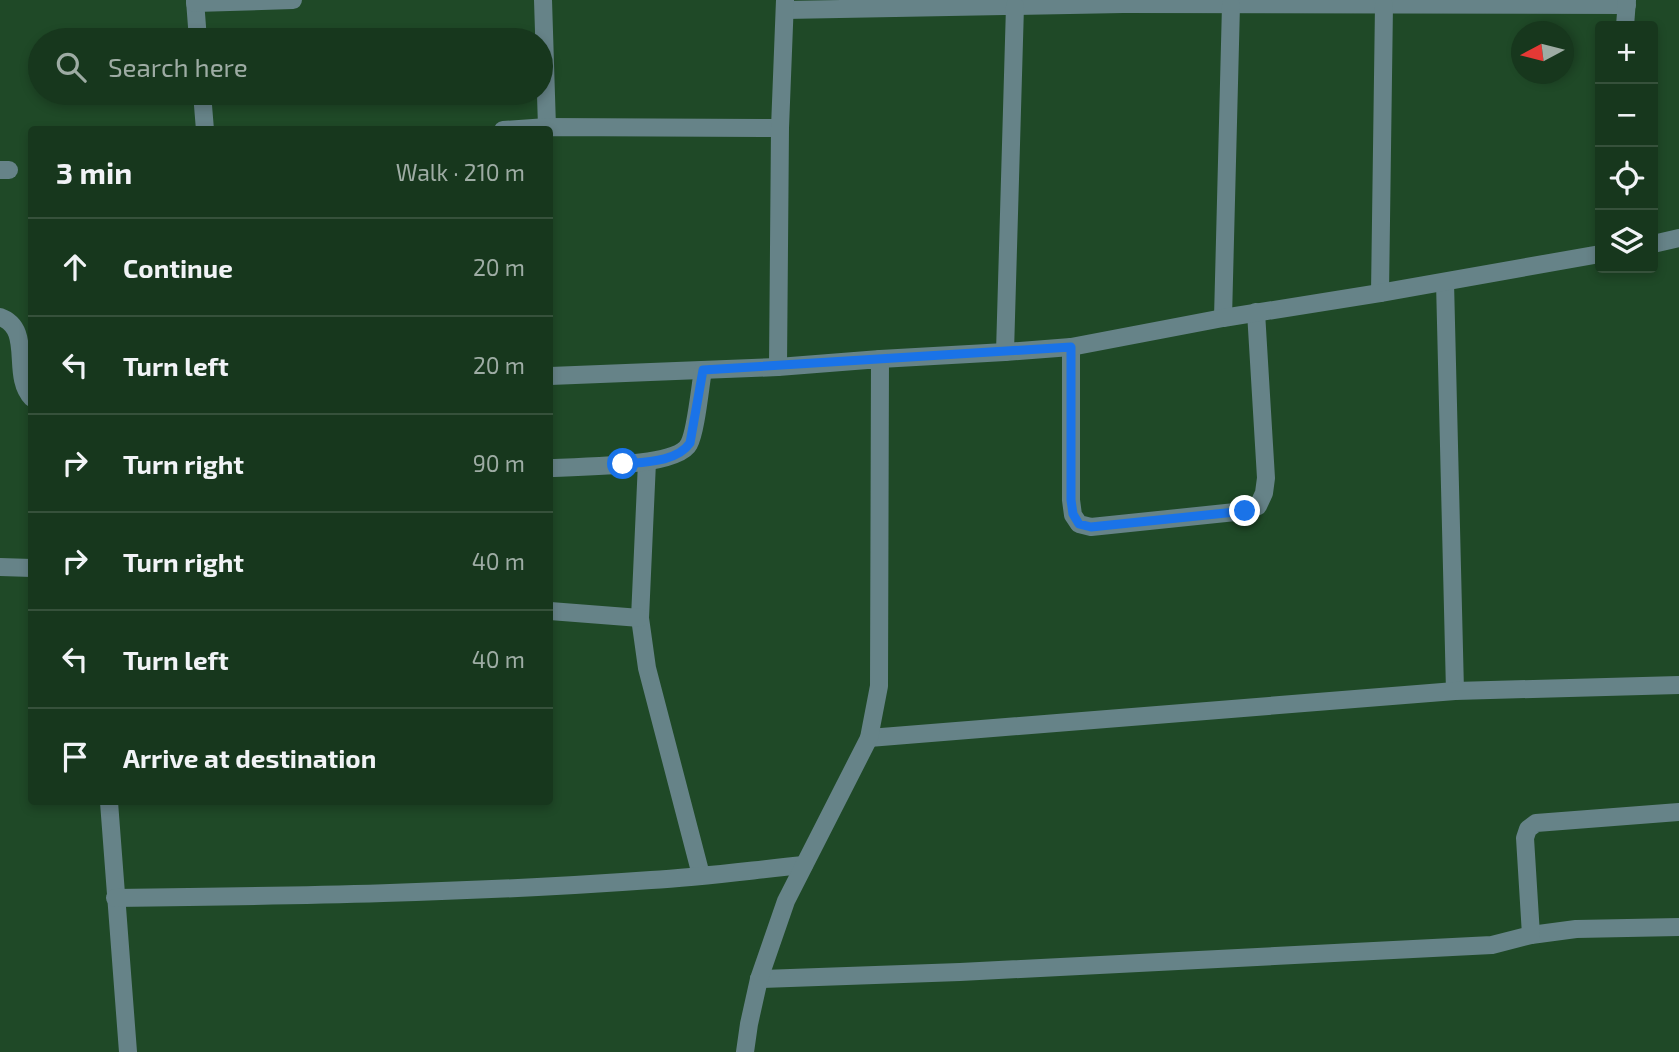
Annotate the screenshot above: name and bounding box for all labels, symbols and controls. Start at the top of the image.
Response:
north arrow [1511,21,1574,84]
map controls [1595,21,1658,273]
button: + [1595,21,1658,84]
search box [28,28,553,105]
icon: search [52,48,90,86]
text: Search here [108,51,248,82]
button: − [1595,84,1658,147]
button: locate [1595,147,1658,210]
text: 3 min [56,154,132,190]
text: Walk · 210 m [396,158,525,186]
button: layers [1595,210,1658,273]
icon: ahead [56,248,94,286]
text: Continue [123,252,233,283]
text: 20 m [473,253,525,281]
icon: left [56,346,94,384]
text: Turn left [123,350,229,381]
text: 20 m [473,351,525,379]
icon: right [56,444,94,482]
text: Turn right [123,448,244,479]
route start [607,448,638,479]
text: 90 m [473,449,525,477]
route end [1229,495,1260,526]
icon: right [56,542,94,580]
text: Turn right [123,546,244,577]
text: 40 m [472,547,525,575]
icon: left [56,640,94,678]
text: Turn left [123,644,229,675]
text: 40 m [472,645,525,673]
icon: arrive [56,738,94,776]
text: Arrive at destination [123,742,376,773]

